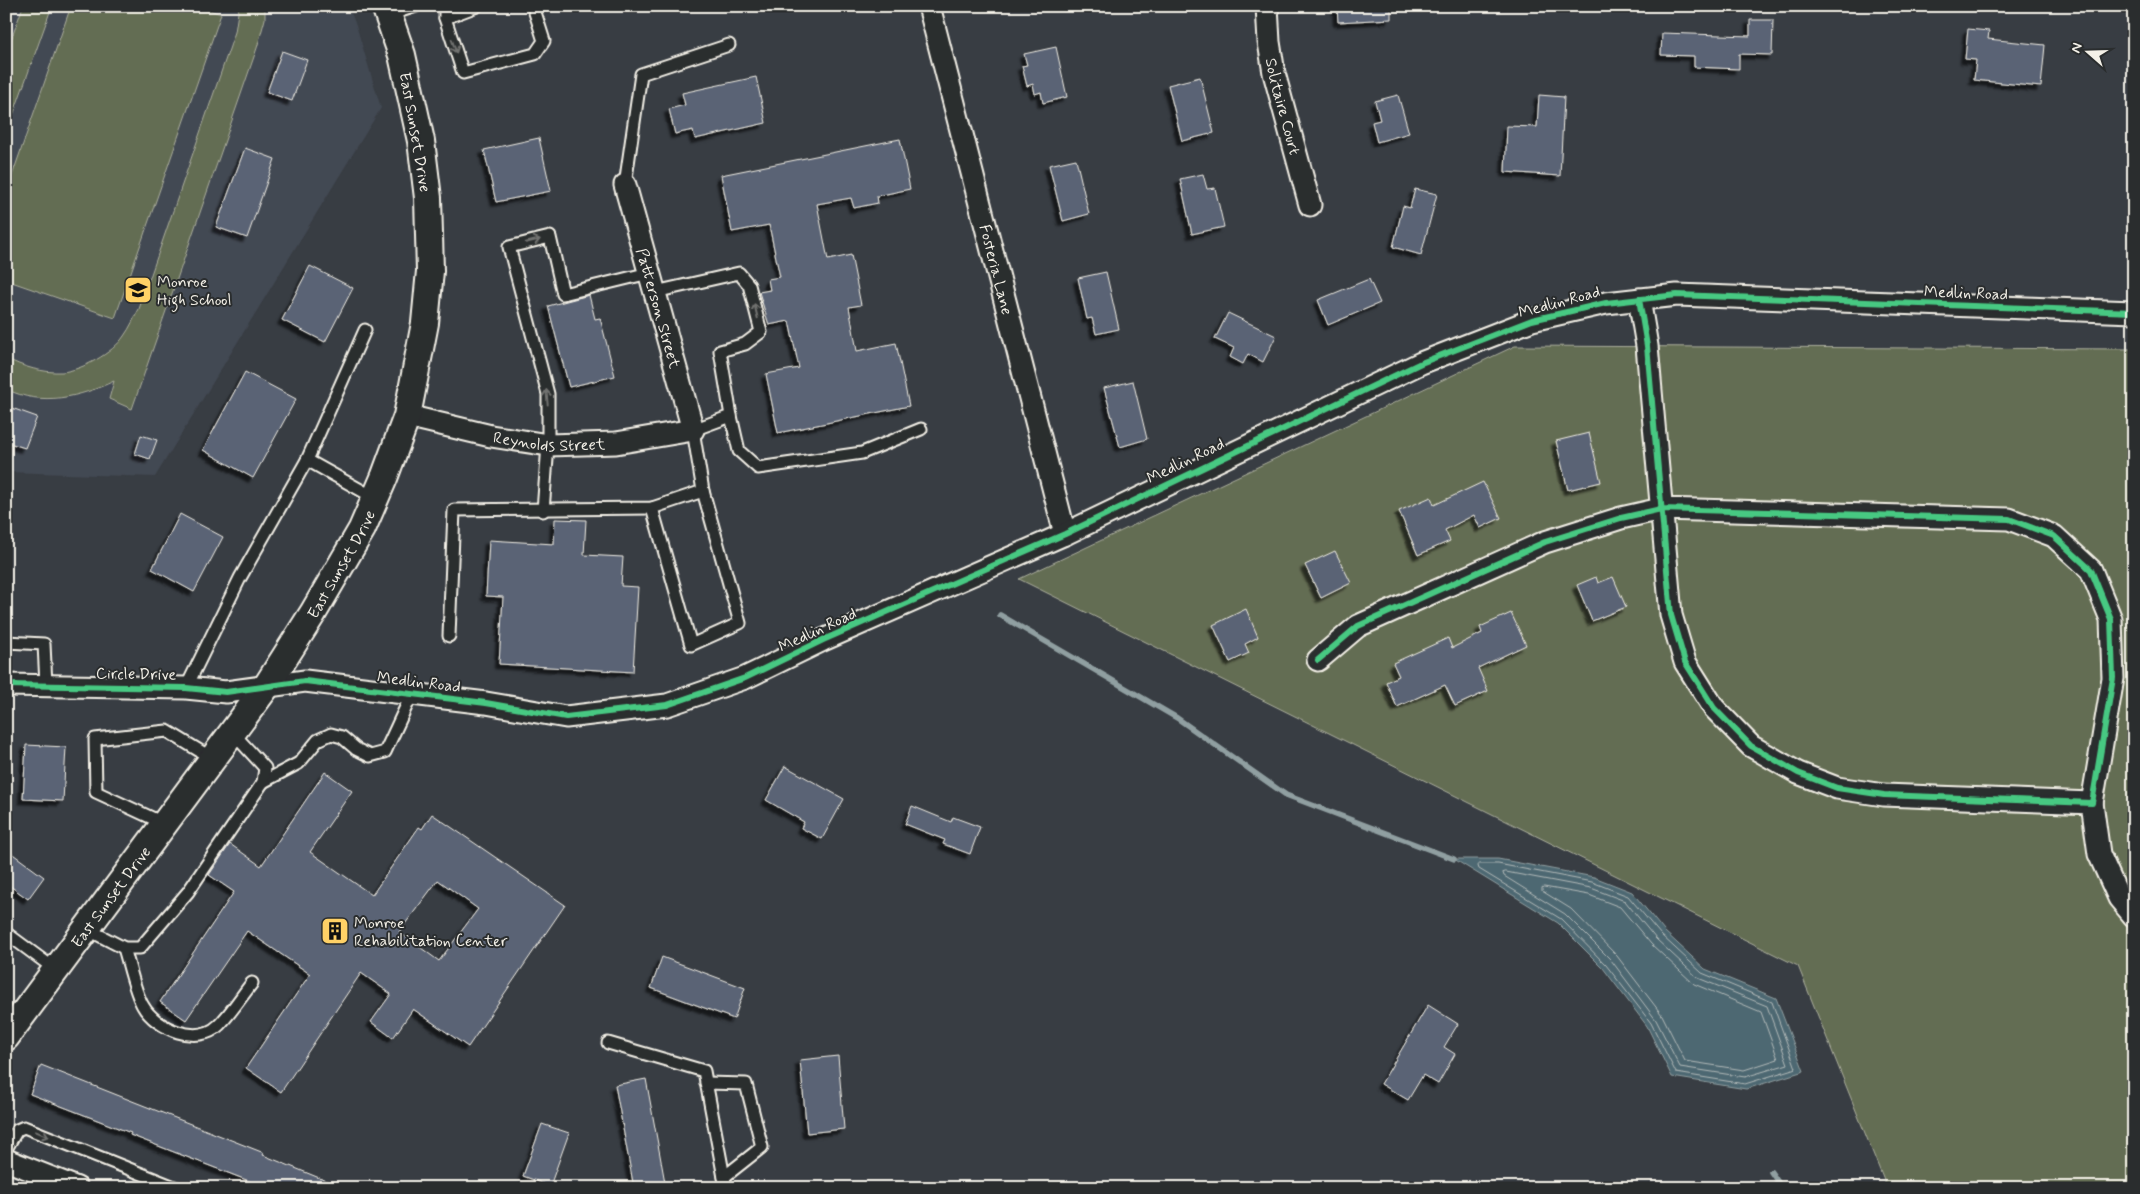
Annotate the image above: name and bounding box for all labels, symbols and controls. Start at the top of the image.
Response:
north arrow [2062,28,2112,78]
one-way arrow [450,37,459,53]
text: N [2067,40,2087,55]
street label: Solitaire Court [1260,57,1305,157]
street label: East Sunset Drive [394,71,435,194]
street label: Fosteria Lane [974,222,1017,317]
one-way arrow [525,236,541,245]
street label: Patterson Street [630,246,685,371]
place label: Monroe High School [157,272,232,312]
school or university icon: Monroe High School [123,275,153,305]
street label: Medlin Road [1516,281,1603,323]
street label: Medlin Road [1924,282,2008,305]
one-way arrow [751,304,760,320]
one-way arrow [543,389,552,405]
street label: Reynolds Street [492,427,606,457]
street label: Medlin Road [1143,434,1228,489]
street label: East Sunset Drive [303,507,381,623]
street label: Medlin Road [775,603,860,658]
street label: Circle Drive [96,663,176,686]
street label: Medlin Road [376,667,462,698]
street label: East Sunset Drive [67,842,156,952]
place label: Monroe Rehabilitation Center [354,913,508,952]
building icon: Monroe Rehabilitation Center [320,916,350,946]
one-way arrow [34,1130,49,1139]

